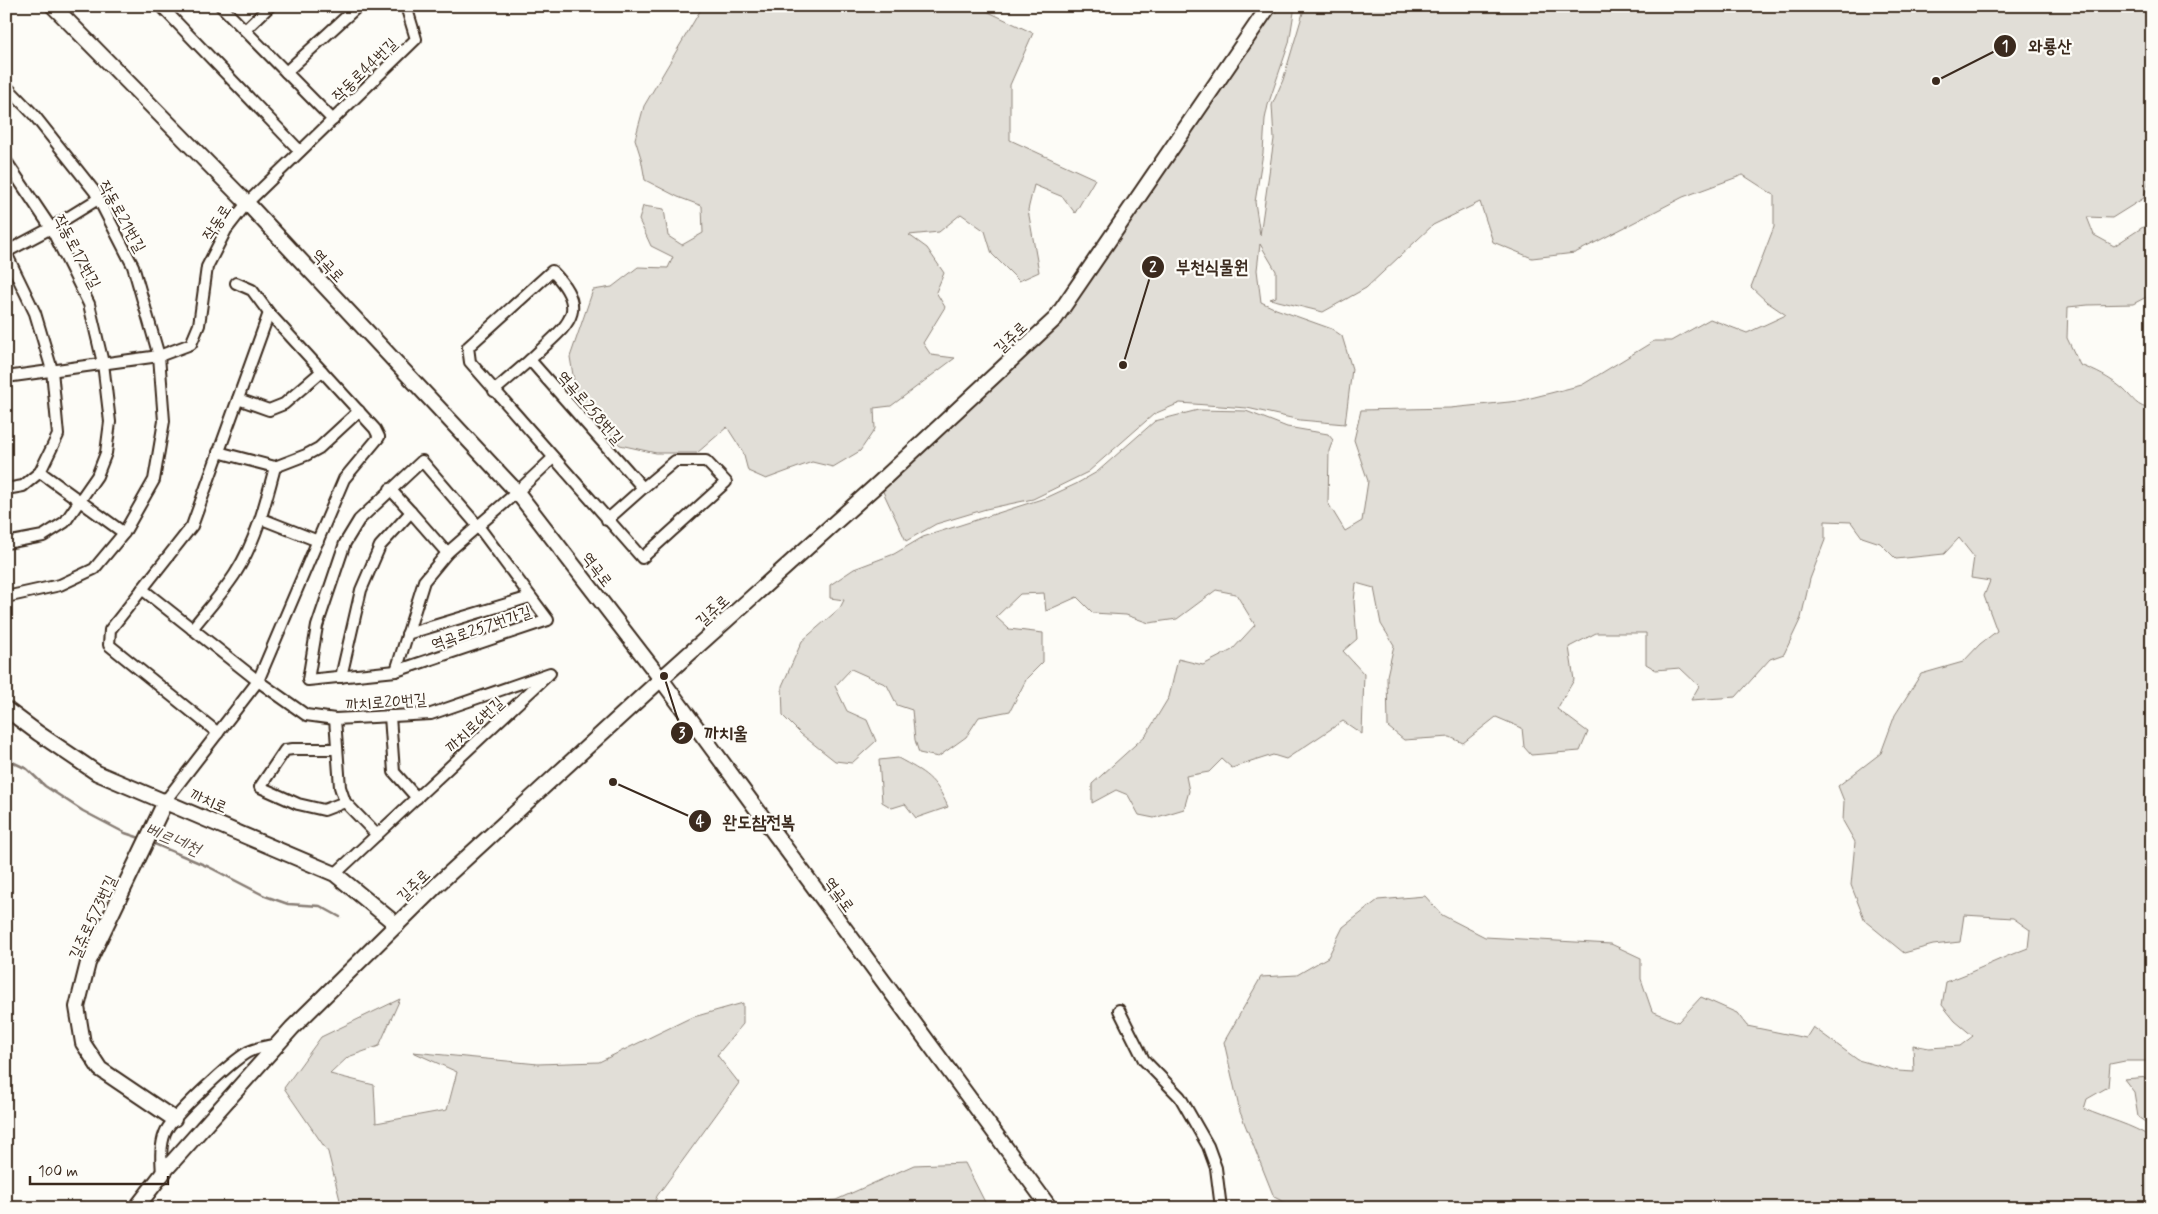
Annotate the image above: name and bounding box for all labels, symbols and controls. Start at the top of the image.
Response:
callout: 와룡산 [1993,30,2081,63]
street label: 작동로44번길 [328,34,402,106]
text: 와룡산 [2028,35,2072,59]
text: 1 [2002,37,2008,57]
street label: 작동로21번길 [93,177,150,257]
street label: 작동로 [198,201,237,245]
street label: 작동로17번길 [48,211,105,293]
street label: 역곡로 [307,245,349,287]
callout: 부천식물원 [1141,251,1258,284]
text: 부천식물원 [1176,256,1248,280]
text: 2 [1149,258,1157,278]
street label: 길주로 [990,317,1032,359]
street label: 역곡로258번길 [552,367,628,449]
street label: 역곡로 [577,548,617,592]
street label: 길주로 [692,590,734,632]
street label: 역곡로257번가길 [429,601,534,655]
street label: 까치로20번길 [345,689,427,716]
street label: 까치로6번길 [441,693,509,758]
callout: 까치울 [669,717,758,750]
text: 까치울 [704,722,748,746]
text: 3 [679,724,686,744]
street label: 까치로 [187,784,230,819]
callout: 완도참전복 [688,805,805,838]
text: 완도참전복 [723,811,795,835]
text: 4 [696,812,705,832]
water label: 베르네천 [141,818,205,863]
street label: 길주로 [393,865,435,907]
street label: 길주로573번길 [65,872,122,963]
street label: 역곡로 [819,873,859,917]
scale bar [30,1154,168,1186]
text: 100 m [38,1162,78,1182]

